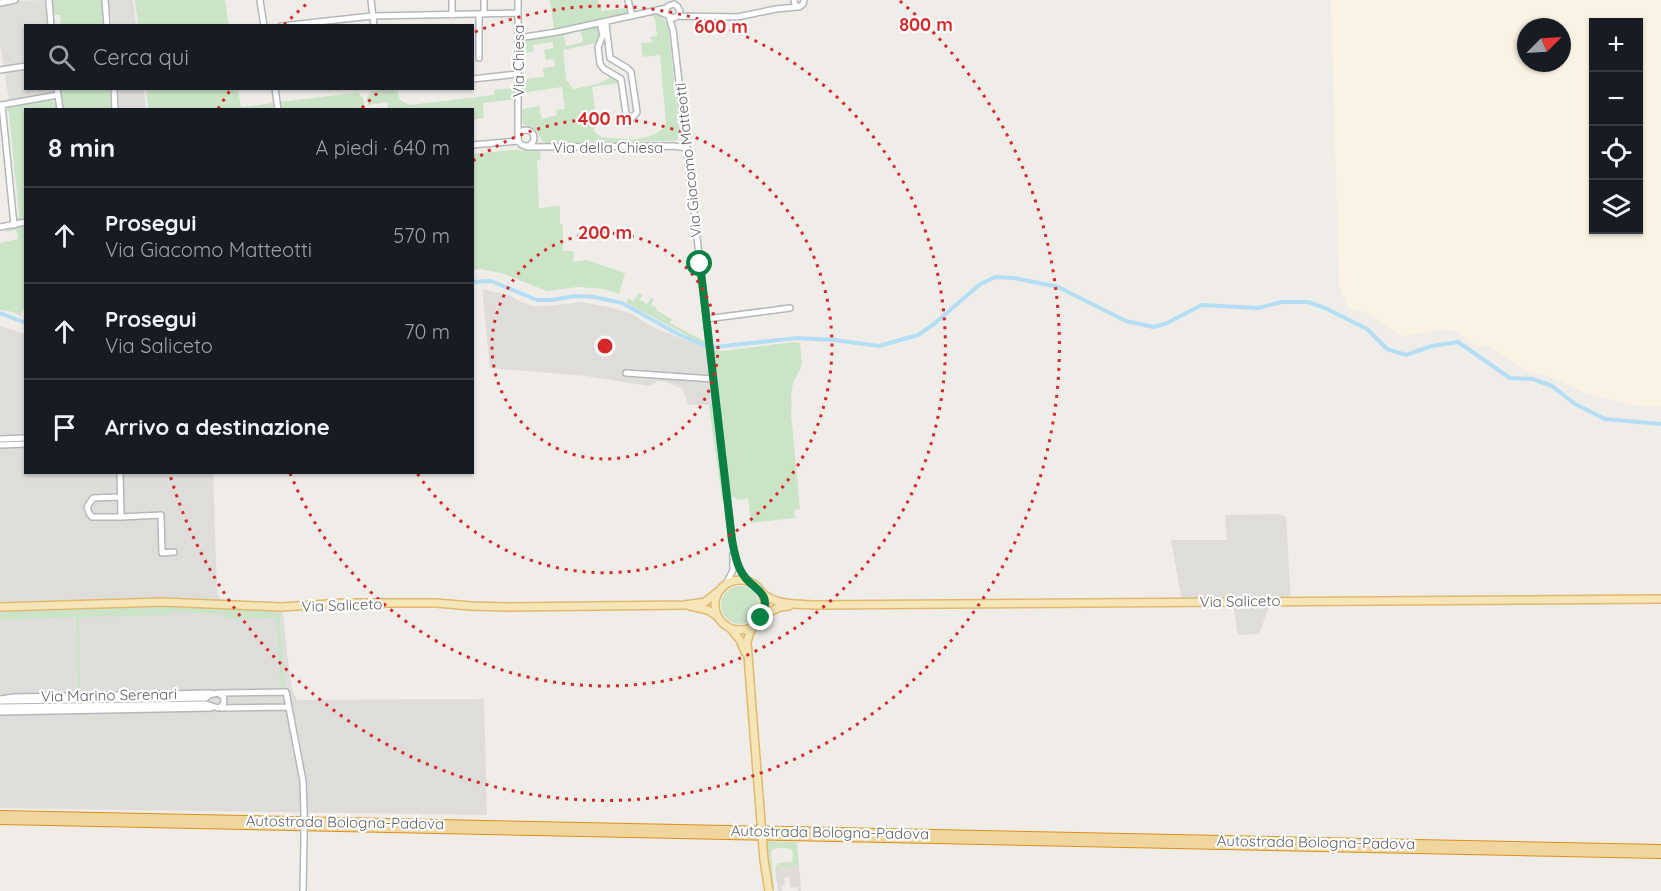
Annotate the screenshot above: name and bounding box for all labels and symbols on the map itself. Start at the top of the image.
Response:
text: 800 m [899,13,953,36]
text: 600 m [694,15,748,38]
north arrow [1517,18,1571,72]
street label: Via Chiesa [509,25,528,97]
street label: Via Giacomo Matteotti [670,82,706,238]
text: 400 m [578,107,632,130]
street label: Via della Chiesa [553,138,663,157]
text: 200 m [578,221,632,244]
route start [686,250,712,276]
centre of rings [595,336,615,356]
street label: Via Saliceto [1199,591,1281,611]
street label: Via Saliceto [301,594,383,616]
route end [747,604,773,630]
street label: Via Marino Serenari [41,684,177,706]
street label: Autostrada Bologna-Padova [246,811,444,833]
street label: Autostrada Bologna-Padova [731,821,929,843]
street label: Autostrada Bologna-Padova [1217,831,1415,853]

